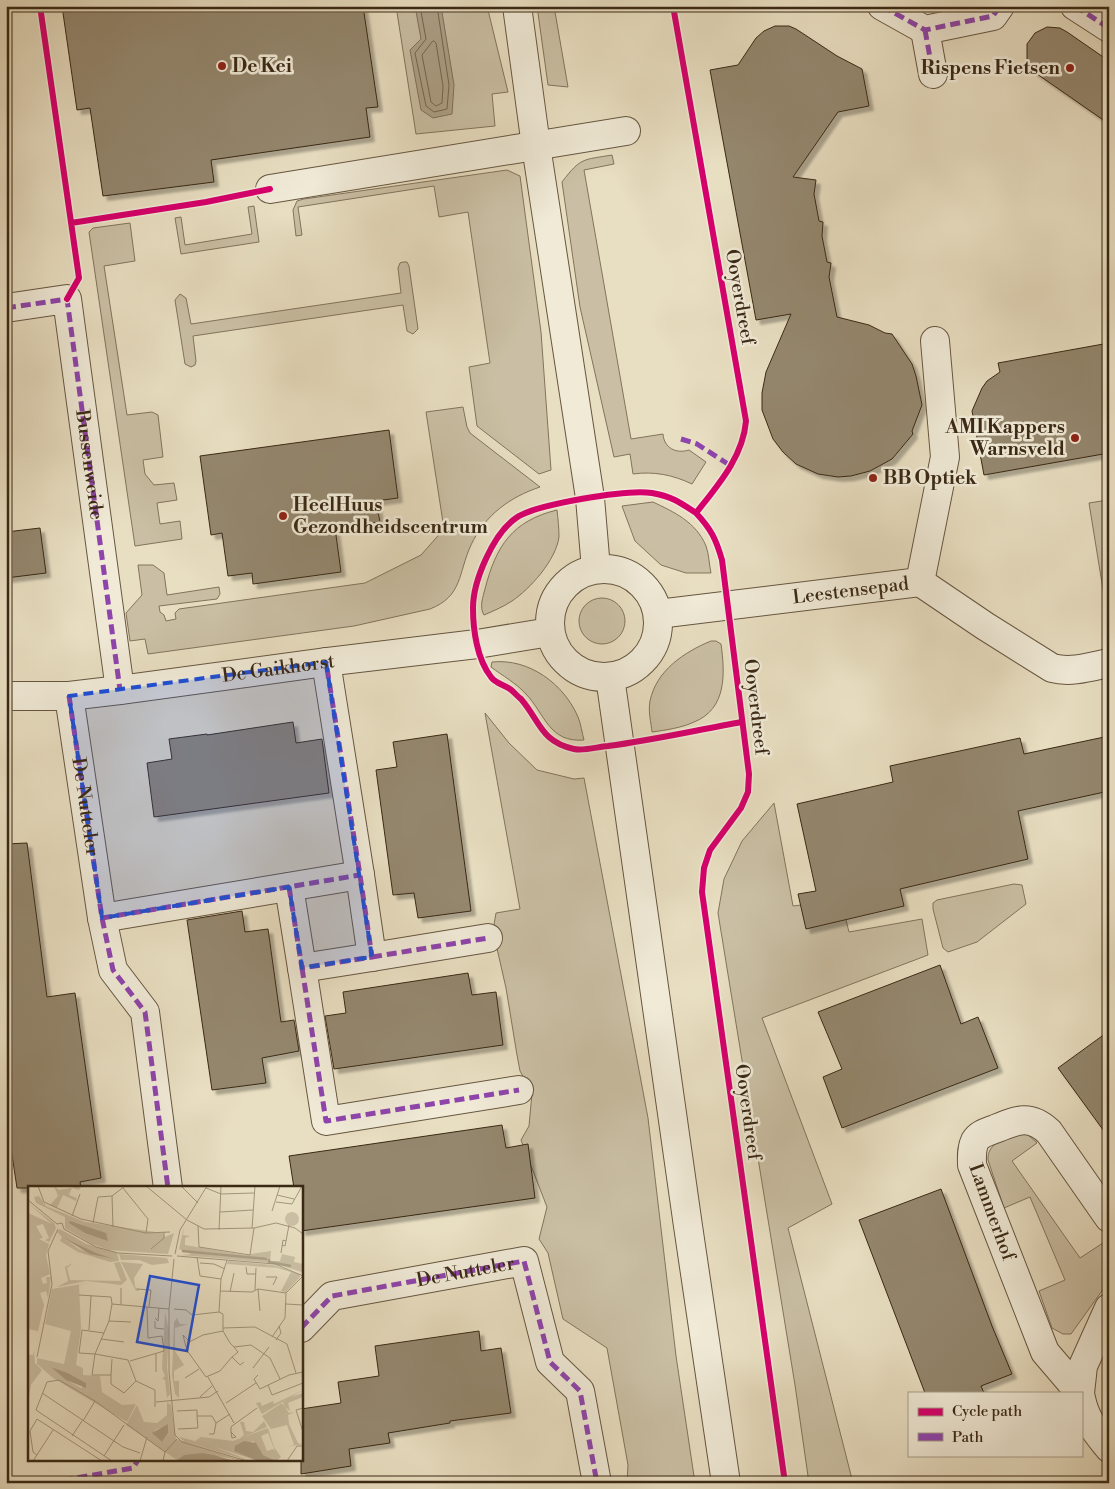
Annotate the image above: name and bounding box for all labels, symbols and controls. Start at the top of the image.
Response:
place label: De Kei [232,54,292,78]
place label: Rispens Fietsen [921,56,1060,80]
marker: De Kei [216,60,228,72]
marker: Rispens Fietsen [1064,62,1076,74]
street label: Ooyerdreef [720,247,760,348]
street label: Bussenweide [70,407,109,521]
place label: AMI Kappers Warnsveld [944,415,1065,461]
marker: AMI Kappers Warnsveld [1069,432,1081,444]
place label: BB Optiek [883,466,977,490]
marker: BB Optiek [867,472,879,484]
place label: HeelHuus Gezondheidscentrum [293,493,488,539]
marker: HeelHuus Gezondheidscentrum [277,510,289,522]
street label: Leestensepad [791,571,910,609]
street label: De Gaikhorst [220,649,336,688]
street label: Ooyerdreef [738,658,774,758]
street label: De Nutteler [66,756,105,858]
street label: Ooyerdreef [729,1062,767,1163]
street label: Lammerhof [963,1160,1021,1265]
inset map [28,1186,302,1462]
street label: De Nutteler [414,1251,516,1292]
legend [908,1392,1082,1456]
text: Cycle path [952,1402,1022,1421]
text: Path [952,1428,984,1447]

